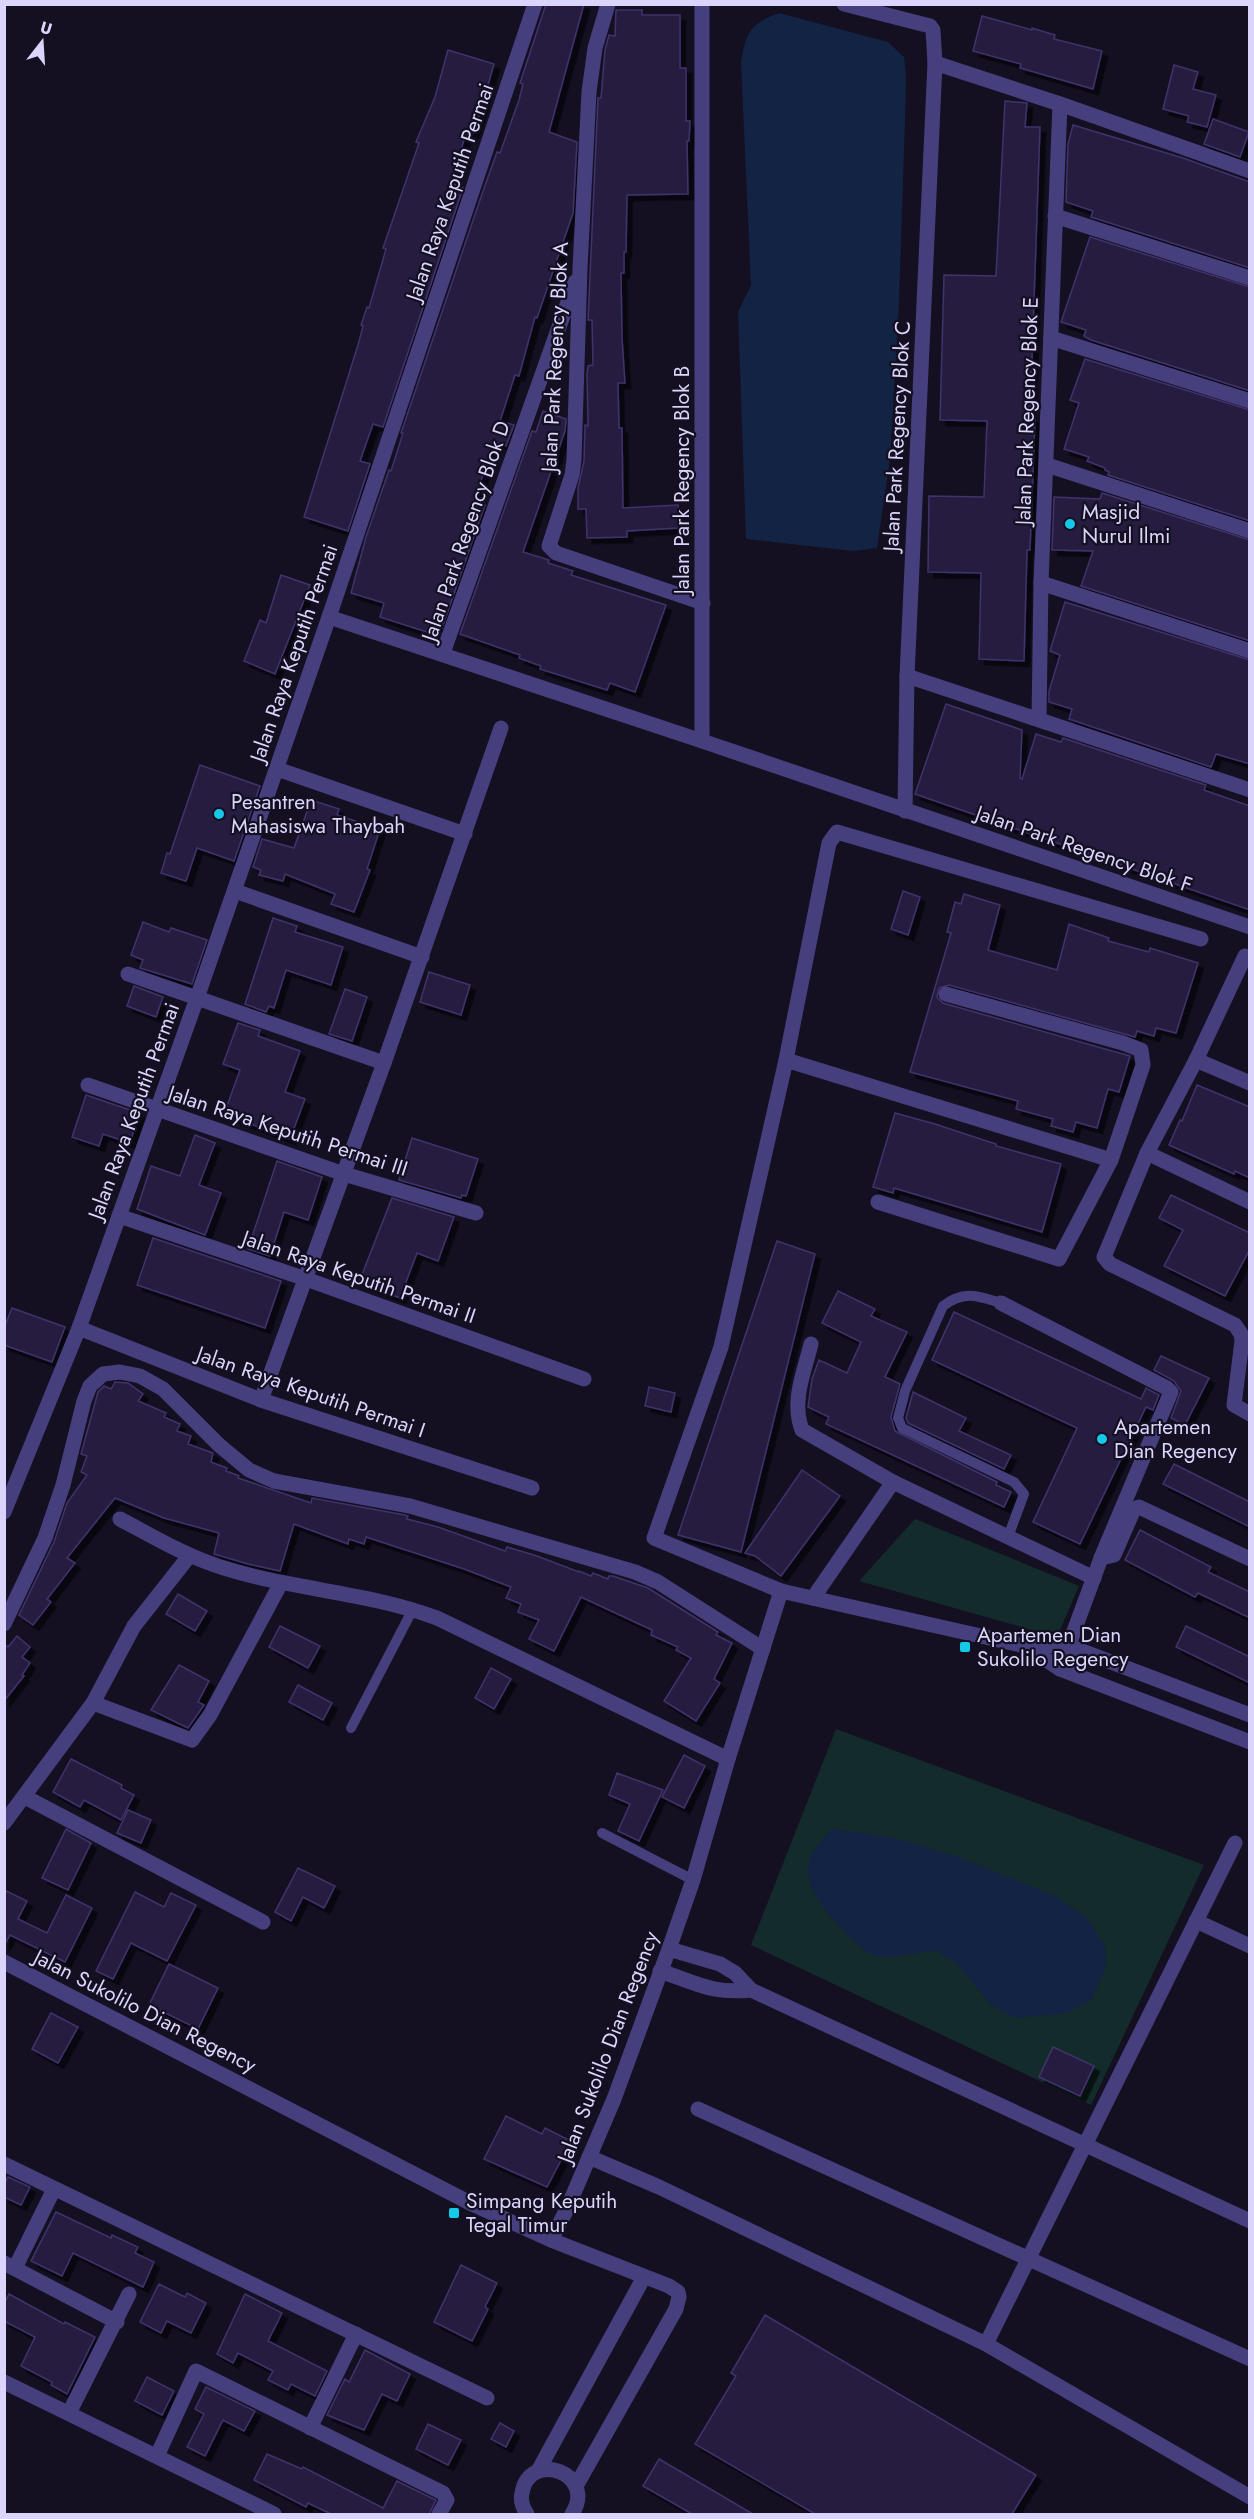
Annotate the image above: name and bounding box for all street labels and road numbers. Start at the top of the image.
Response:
street label: Jalan Raya Keputih Permai [398,79,501,308]
street label: Jalan Park Regency Blok A [534,241,576,476]
street label: Jalan Park Regency Blok E [1008,296,1046,529]
street label: Jalan Park Regency Blok C [876,320,918,555]
street label: Jalan Park Regency Blok B [667,366,697,597]
street label: Jalan Park Regency Blok D [413,417,518,648]
street label: Jalan Raya Keputih Permai [242,540,345,769]
street label: Jalan Park Regency Blok F [969,797,1196,900]
street label: Jalan Raya Keputih Permai [80,999,187,1226]
street label: Jalan Raya Keputih Permai III [162,1077,412,1184]
street label: Jalan Raya Keputih Permai II [235,1222,480,1331]
street label: Jalan Raya Keputih Permai I [190,1338,429,1445]
street label: Jalan Sukolilo Dian Regency [549,1926,666,2170]
street label: Jalan Sukolilo Dian Regency [26,1940,262,2081]

